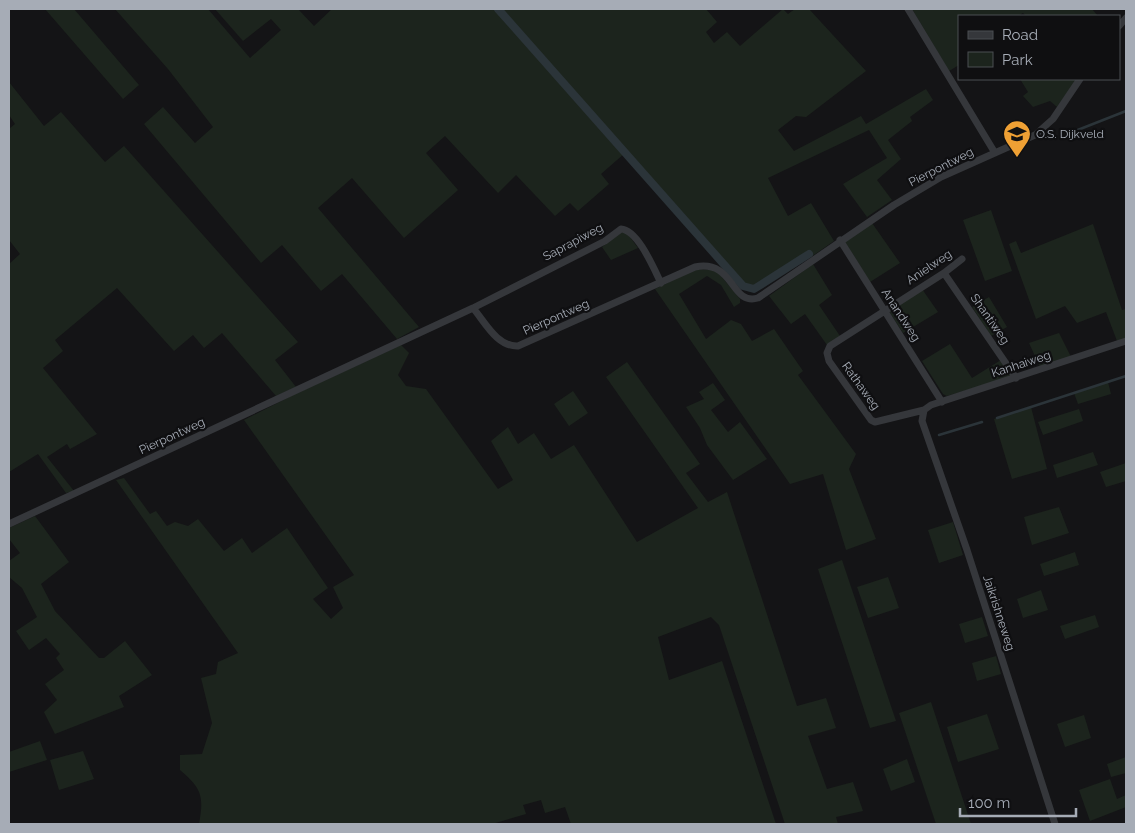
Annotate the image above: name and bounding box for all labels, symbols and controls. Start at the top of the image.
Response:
legend [958,15,1120,80]
text: Road [1002,26,1038,44]
text: Park [1002,51,1033,69]
school or university icon: O.S. Dijkveld [1002,119,1032,158]
place label: O.S. Dijkveld [1036,127,1104,141]
street label: Pierpontweg [906,145,976,189]
street label: Saprapiweg [541,220,605,264]
street label: Anielweg [904,247,954,287]
street label: Anandweg [879,286,923,344]
street label: Shantiweg [968,291,1012,347]
street label: Pierpontweg [521,296,591,338]
street label: Kanhaiweg [990,348,1052,380]
street label: Rathaweg [839,359,883,413]
street label: Pierpontweg [137,415,207,457]
street label: Jaikrishneweg [980,573,1018,653]
scale bar [960,786,1076,818]
text: 100 m [968,794,1010,812]

